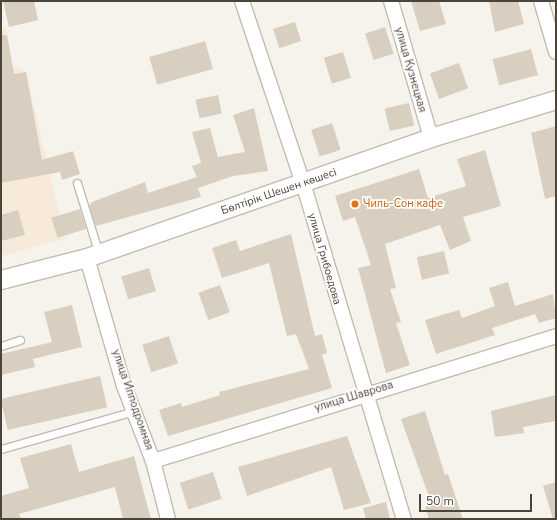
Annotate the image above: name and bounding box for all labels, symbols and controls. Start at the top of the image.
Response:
street label: улица Кузнецкая [392,26,428,114]
street label: Бөлтірік Шешен көшесі [220,166,338,218]
place label: Чиль-Сон кафе [363,197,443,211]
marker: Чиль-Сон кафе [350,199,360,209]
street label: улица Грибоедова [305,212,343,306]
street label: улица Ипподромная [109,348,155,452]
street label: улица Шаврова [313,379,395,415]
scale bar [421,486,534,512]
text: 50 m [426,493,454,509]

